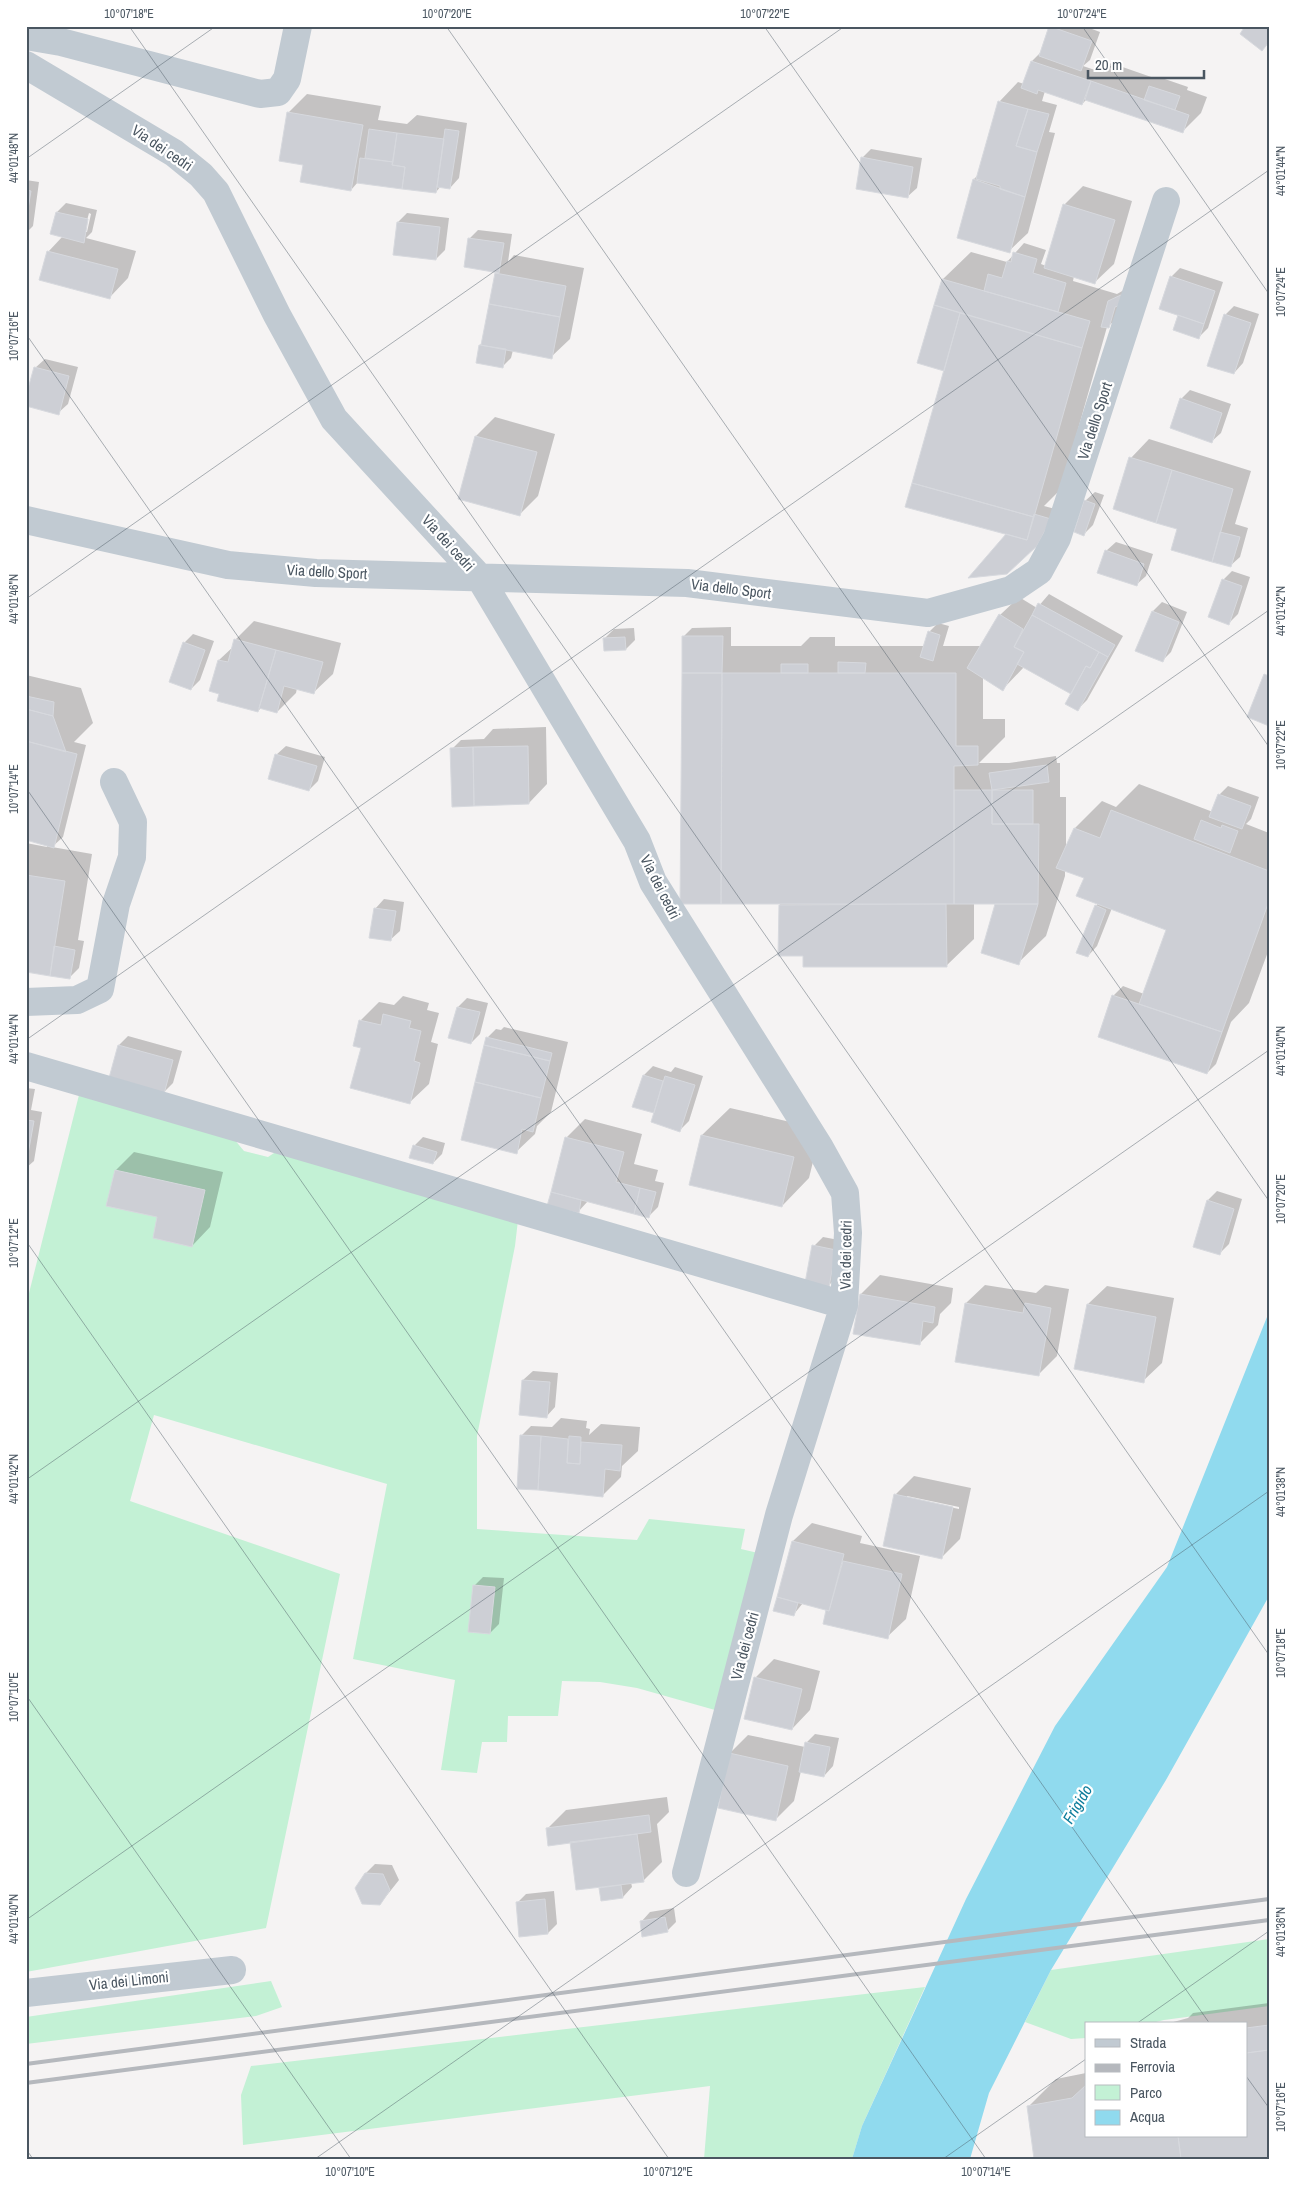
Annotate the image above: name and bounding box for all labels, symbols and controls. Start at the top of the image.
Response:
text: 10°07'18"E [104,6,154,22]
text: 10°07'20"E [422,6,472,22]
text: 10°07'22"E [740,6,790,22]
text: 10°07'24"E [1057,6,1107,22]
scale bar [1088,48,1204,80]
text: 20 m [1095,54,1122,75]
street label: Via dei cedri [128,119,197,176]
text: 44°01'48"N [6,133,22,183]
text: 44°01'44"N [1273,146,1289,196]
text: 10°07'24"E [1273,267,1289,317]
text: 10°07'16"E [6,311,22,361]
street label: Via dello Sport [1072,379,1117,462]
street label: Via dei cedri [417,510,479,576]
street label: Via dello Sport [286,559,368,584]
street label: Via dello Sport [690,573,773,604]
text: 44°01'46"N [6,574,22,624]
text: 44°01'42"N [1273,586,1289,636]
text: 10°07'22"E [1273,720,1289,770]
text: 10°07'14"E [6,764,22,814]
street label: Via dei cedri [635,851,686,923]
text: 44°01'44"N [6,1014,22,1064]
text: 44°01'40"N [1273,1026,1289,1076]
text: 10°07'20"E [1273,1174,1289,1224]
text: 10°07'12"E [6,1218,22,1268]
street label: Via dei cedri [834,1220,857,1290]
text: 44°01'42"N [6,1454,22,1504]
text: 44°01'38"N [1273,1467,1289,1517]
street label: Via dei cedri [725,1610,764,1682]
text: 10°07'18"E [1273,1628,1289,1678]
text: 10°07'10"E [6,1672,22,1722]
water label: Frigido [1057,1781,1097,1827]
text: 44°01'40"N [6,1894,22,1944]
text: 44°01'36"N [1273,1907,1289,1957]
street label: Via dei Limoni [88,1966,170,1995]
legend [1085,2022,1248,2138]
text: Strada [1130,2032,1166,2053]
text: Ferrovia [1130,2056,1175,2077]
text: Parco [1130,2082,1162,2103]
text: 10°07'16"E [1273,2082,1289,2132]
text: Acqua [1129,2106,1165,2127]
text: 10°07'10"E [325,2164,375,2180]
text: 10°07'12"E [643,2164,693,2180]
text: 10°07'14"E [961,2164,1011,2180]

